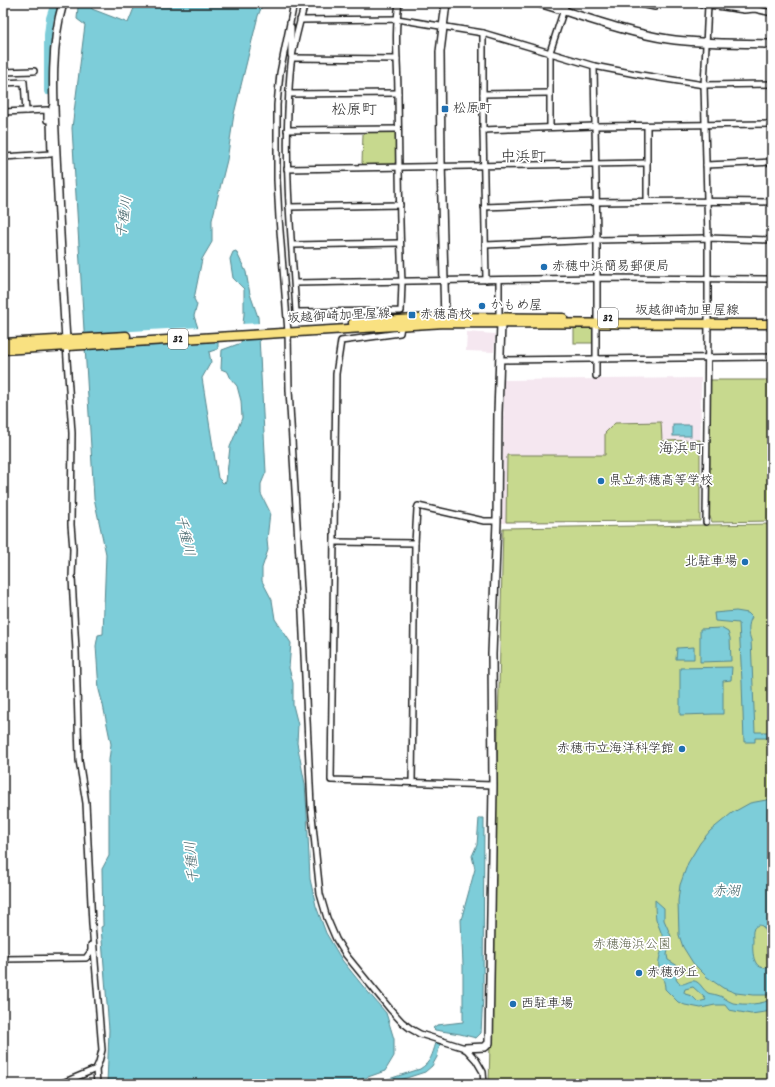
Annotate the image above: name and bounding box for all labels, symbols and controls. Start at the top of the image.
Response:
district label: 松原町 [331,100,377,122]
place label: 松原町 [453,100,492,119]
marker: 松原町 [440,104,450,114]
district label: 中浜町 [500,147,546,169]
water label: 千種川 [112,195,138,239]
place label: 赤穂中浜簡易郵便局 [552,258,669,277]
marker: 赤穂中浜簡易郵便局 [539,262,549,272]
place label: かもめ屋 [490,297,542,316]
marker: かもめ屋 [477,301,487,311]
street label: 坂越御崎加里屋線 [635,302,740,321]
street label: 坂越御崎加里屋線 [287,305,392,329]
place label: 赤穂高校 [420,306,472,325]
road number: 32 [598,308,618,328]
marker: 赤穂高校 [407,310,417,320]
road number: 32 [168,329,188,349]
district label: 海浜町 [658,439,704,461]
place label: 県立赤穂高等学校 [609,472,713,491]
marker: 県立赤穂高等学校 [596,476,606,486]
water label: 千種川 [170,513,198,559]
place label: 北駐車場 [685,553,737,572]
marker: 北駐車場 [740,557,750,567]
place label: 赤穂市立海洋科学館 [557,740,674,759]
marker: 赤穂市立海洋科学館 [677,744,687,754]
water label: 千種川 [181,840,205,884]
water label: 赤湖 [712,882,741,902]
park label: 赤穂海浜公園 [593,936,671,955]
place label: 赤穂砂丘 [647,964,699,983]
marker: 赤穂砂丘 [634,968,644,978]
place label: 西駐車場 [521,995,573,1014]
marker: 西駐車場 [508,999,518,1009]

